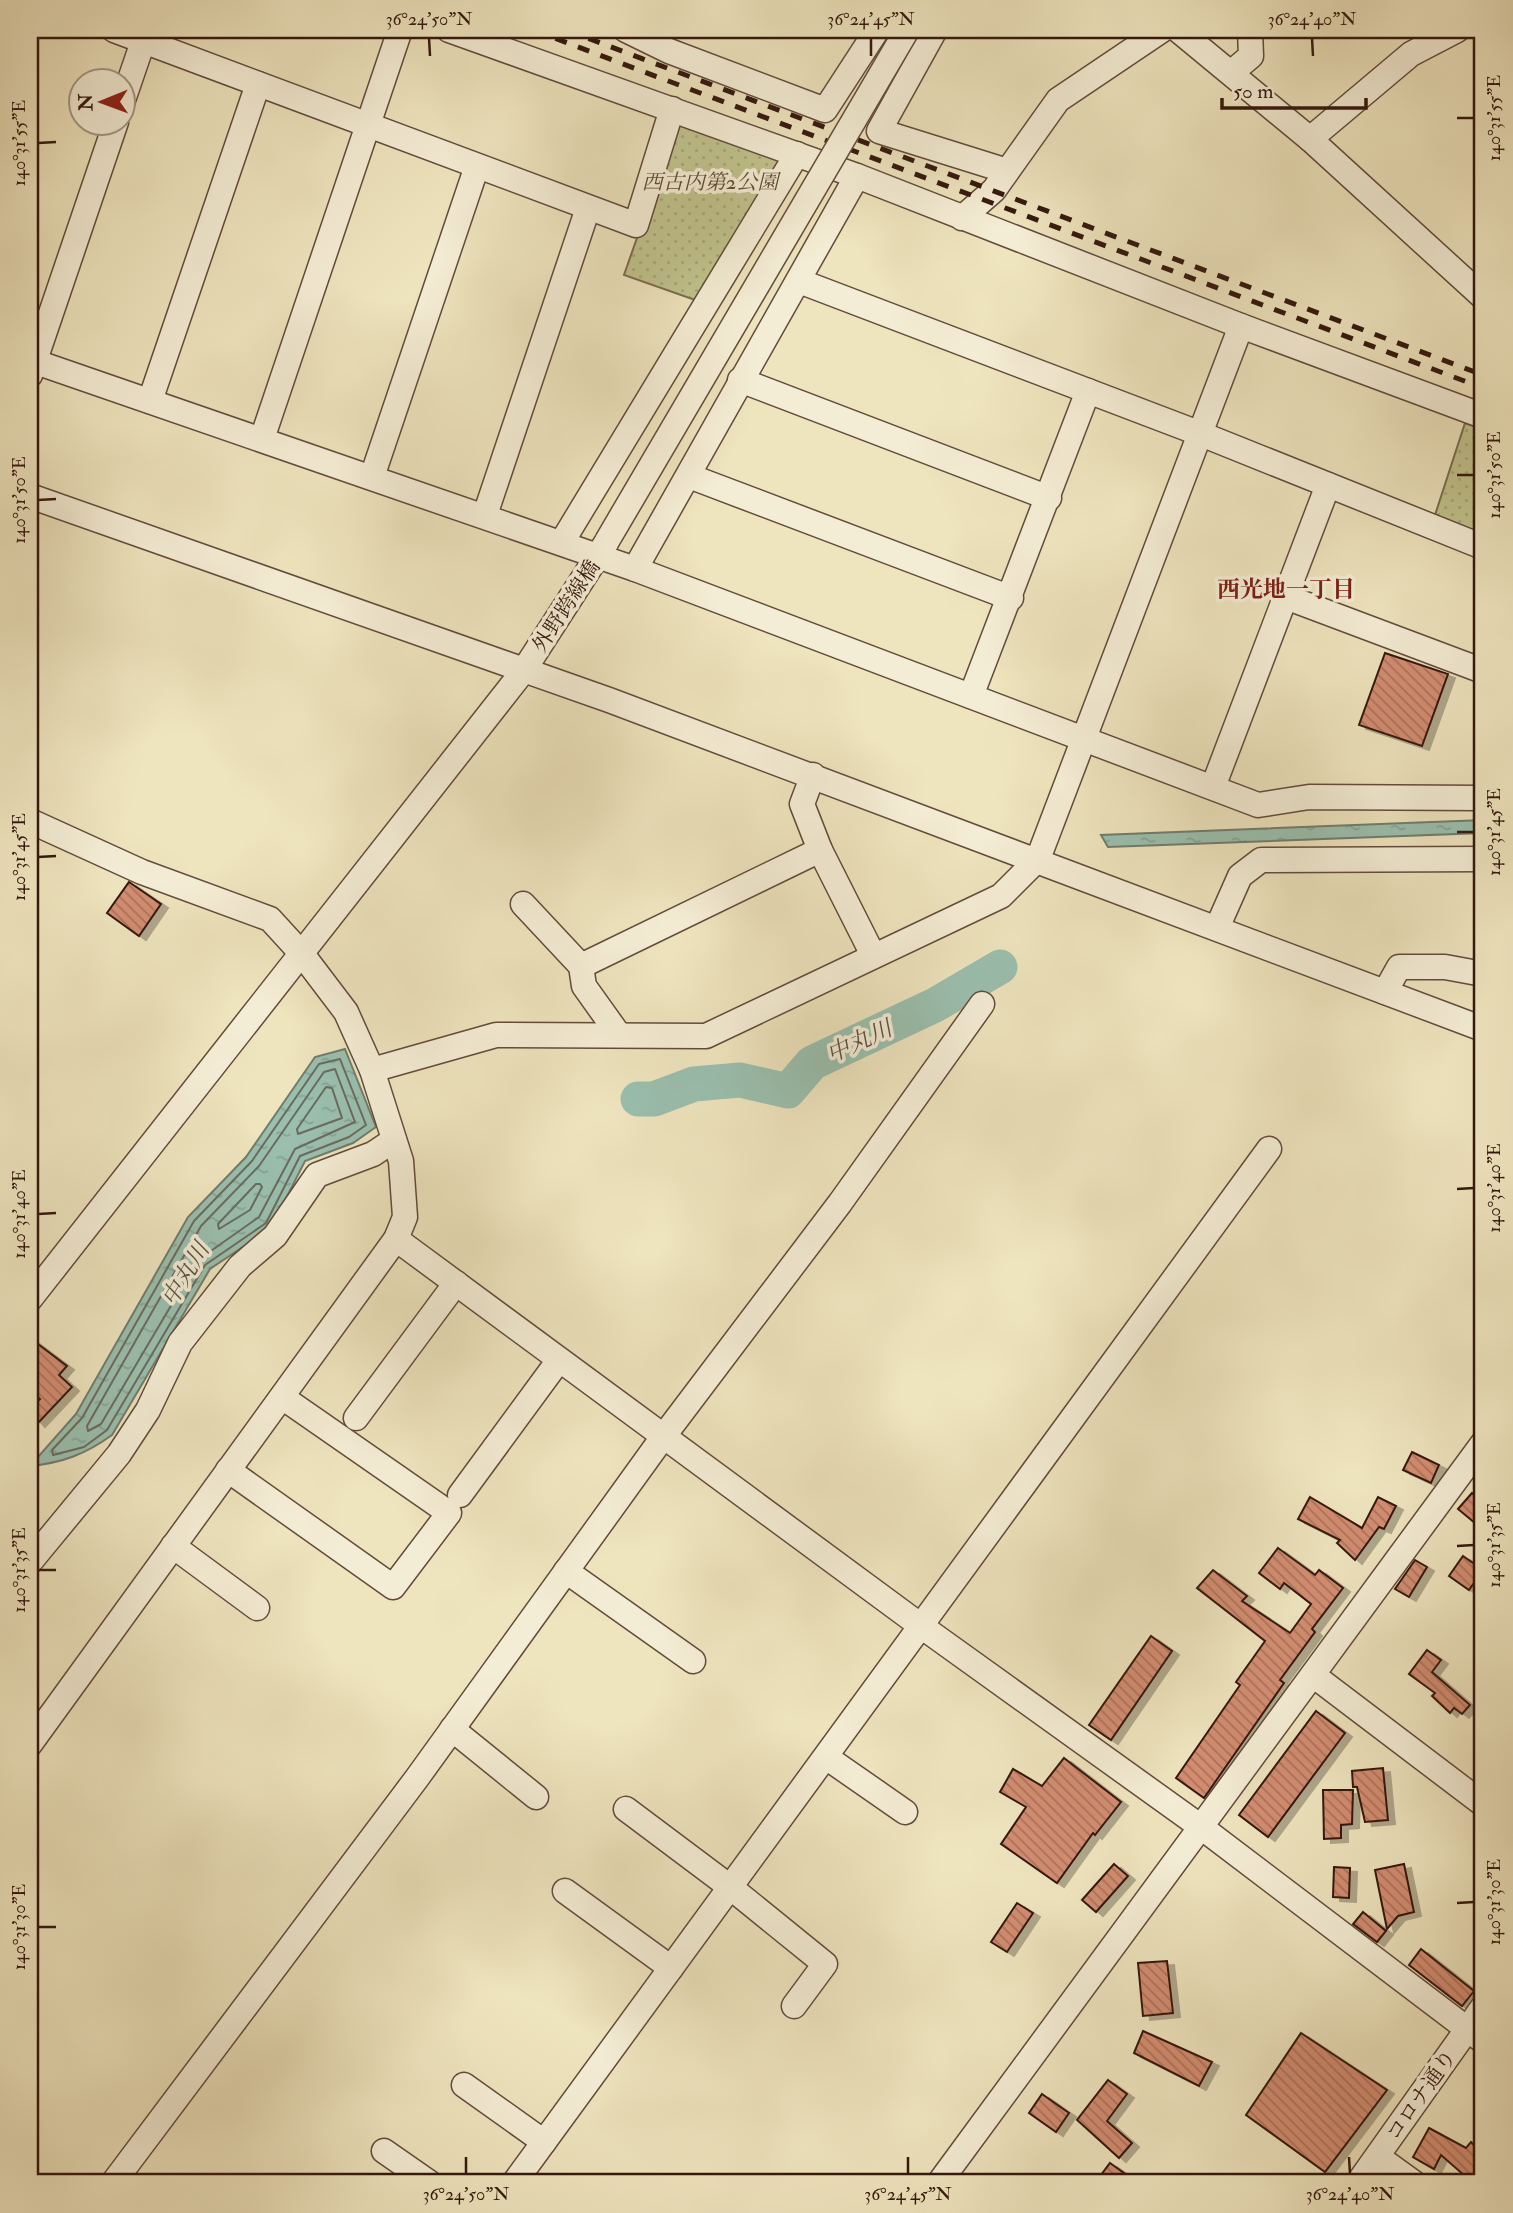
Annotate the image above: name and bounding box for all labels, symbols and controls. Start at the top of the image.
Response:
text: 36°24'50"N [386,8,472,31]
text: 36°24'45"N [827,8,915,31]
text: 36°24'40"N [1268,8,1356,31]
north arrow [66,66,136,136]
scale bar [1222,66,1366,110]
text: 140°31'55"E [1483,75,1506,161]
text: 50 m [1233,78,1274,105]
text: N [74,93,98,112]
text: 140°31'55"E [8,100,31,186]
park label: 西古内第2公園 [642,169,781,196]
text: 140°31'50"E [1483,431,1506,519]
text: 140°31'50"E [8,456,31,544]
street label: 外野跨線橋 [527,555,606,658]
district label: 西光地一丁目 [1217,575,1355,604]
text: 140°31'45"E [1483,788,1506,876]
text: 140°31'45"E [8,813,31,901]
water label: 中丸川 [822,1012,899,1069]
text: 140°31'40"E [1483,1143,1506,1233]
text: 140°31'40"E [8,1169,31,1259]
water label: 中丸川 [155,1235,217,1311]
text: 140°31'35"E [1483,1502,1506,1588]
text: 140°31'35"E [8,1527,31,1613]
text: 140°31'30"E [1483,1859,1506,1945]
text: 140°31'30"E [8,1884,31,1970]
street label: コロナ通り [1380,2045,1463,2146]
text: 36°24'50"N [423,2183,509,2206]
text: 36°24'45"N [864,2183,952,2206]
text: 36°24'40"N [1306,2183,1394,2206]

